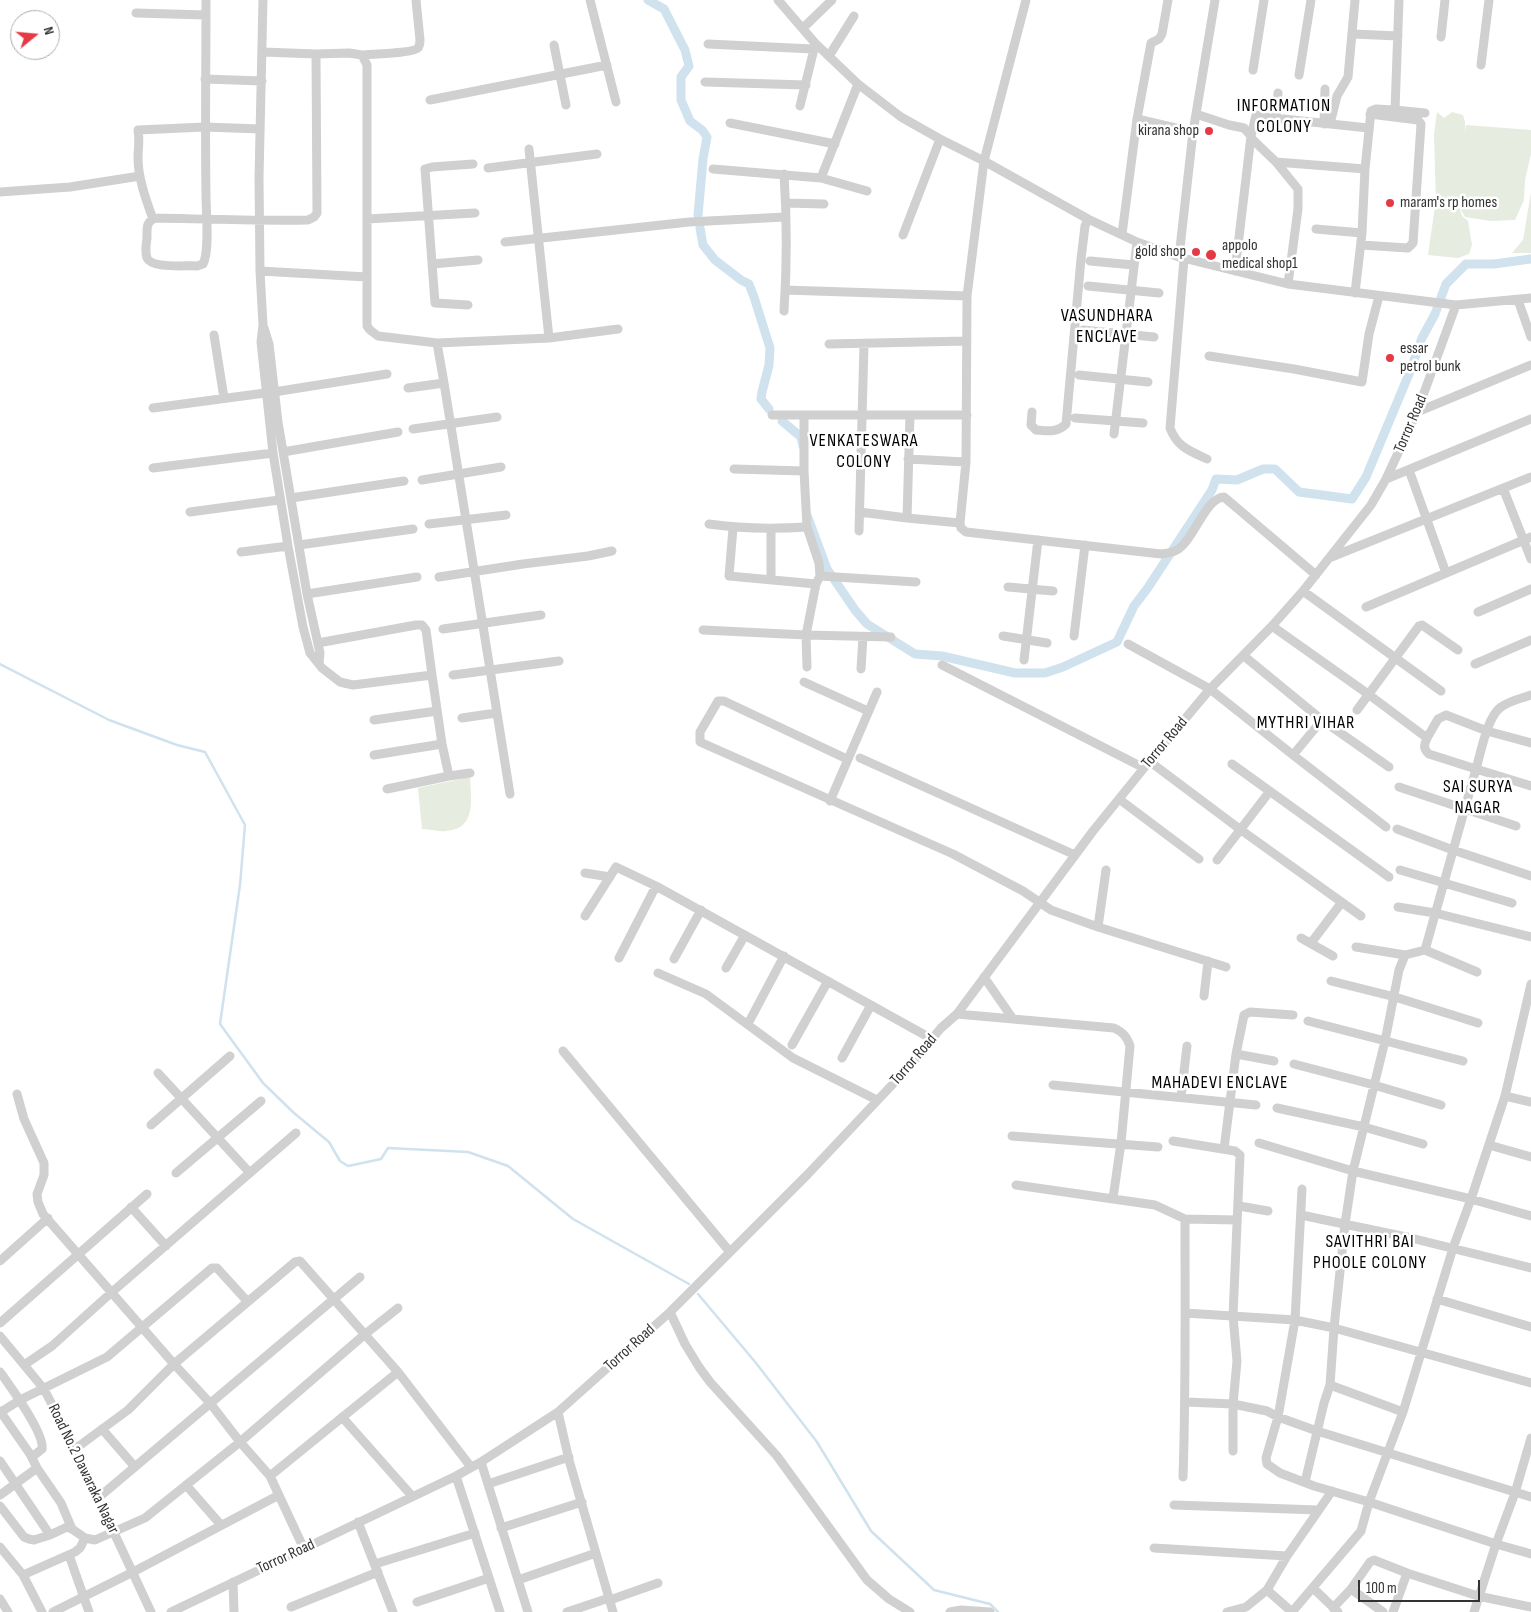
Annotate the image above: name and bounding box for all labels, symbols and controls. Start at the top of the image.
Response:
north arrow [10,10,60,60]
text: N [40,25,58,37]
district label: INFORMATION COLONY [1235,95,1333,138]
place label: kirana shop [1138,121,1199,141]
marker: kirana shop [1203,125,1215,137]
place label: maram's rp homes [1400,193,1497,213]
marker: maram's rp homes [1384,197,1396,209]
place label: appolo medical shop1 [1222,236,1298,274]
place label: gold shop [1135,242,1186,262]
marker: gold shop [1190,246,1202,258]
marker: appolo medical shop1 [1204,248,1218,262]
district label: VASUNDHARA ENCLAVE [1059,305,1155,348]
place label: essar petrol bunk [1400,339,1461,377]
marker: essar petrol bunk [1384,352,1396,364]
street label: Torror Road [1390,392,1432,456]
district label: VENKATESWARA COLONY [808,430,920,472]
district label: MYTHRI VIHAR [1255,712,1357,734]
street label: Torror Road [1138,713,1192,773]
district label: SAI SURYA NAGAR [1442,776,1514,819]
street label: Torror Road [887,1031,941,1089]
district label: MAHADEVI ENCLAVE [1150,1072,1290,1094]
district label: SAVITHRI BAI PHOOLE COLONY [1311,1231,1429,1274]
street label: Torror Road [601,1320,659,1376]
street label: Road No.2 Dawaraka Nagar [43,1401,123,1537]
street label: Torror Road [254,1535,318,1579]
scale bar [1361,1570,1484,1602]
text: 100 m [1366,1579,1397,1598]

